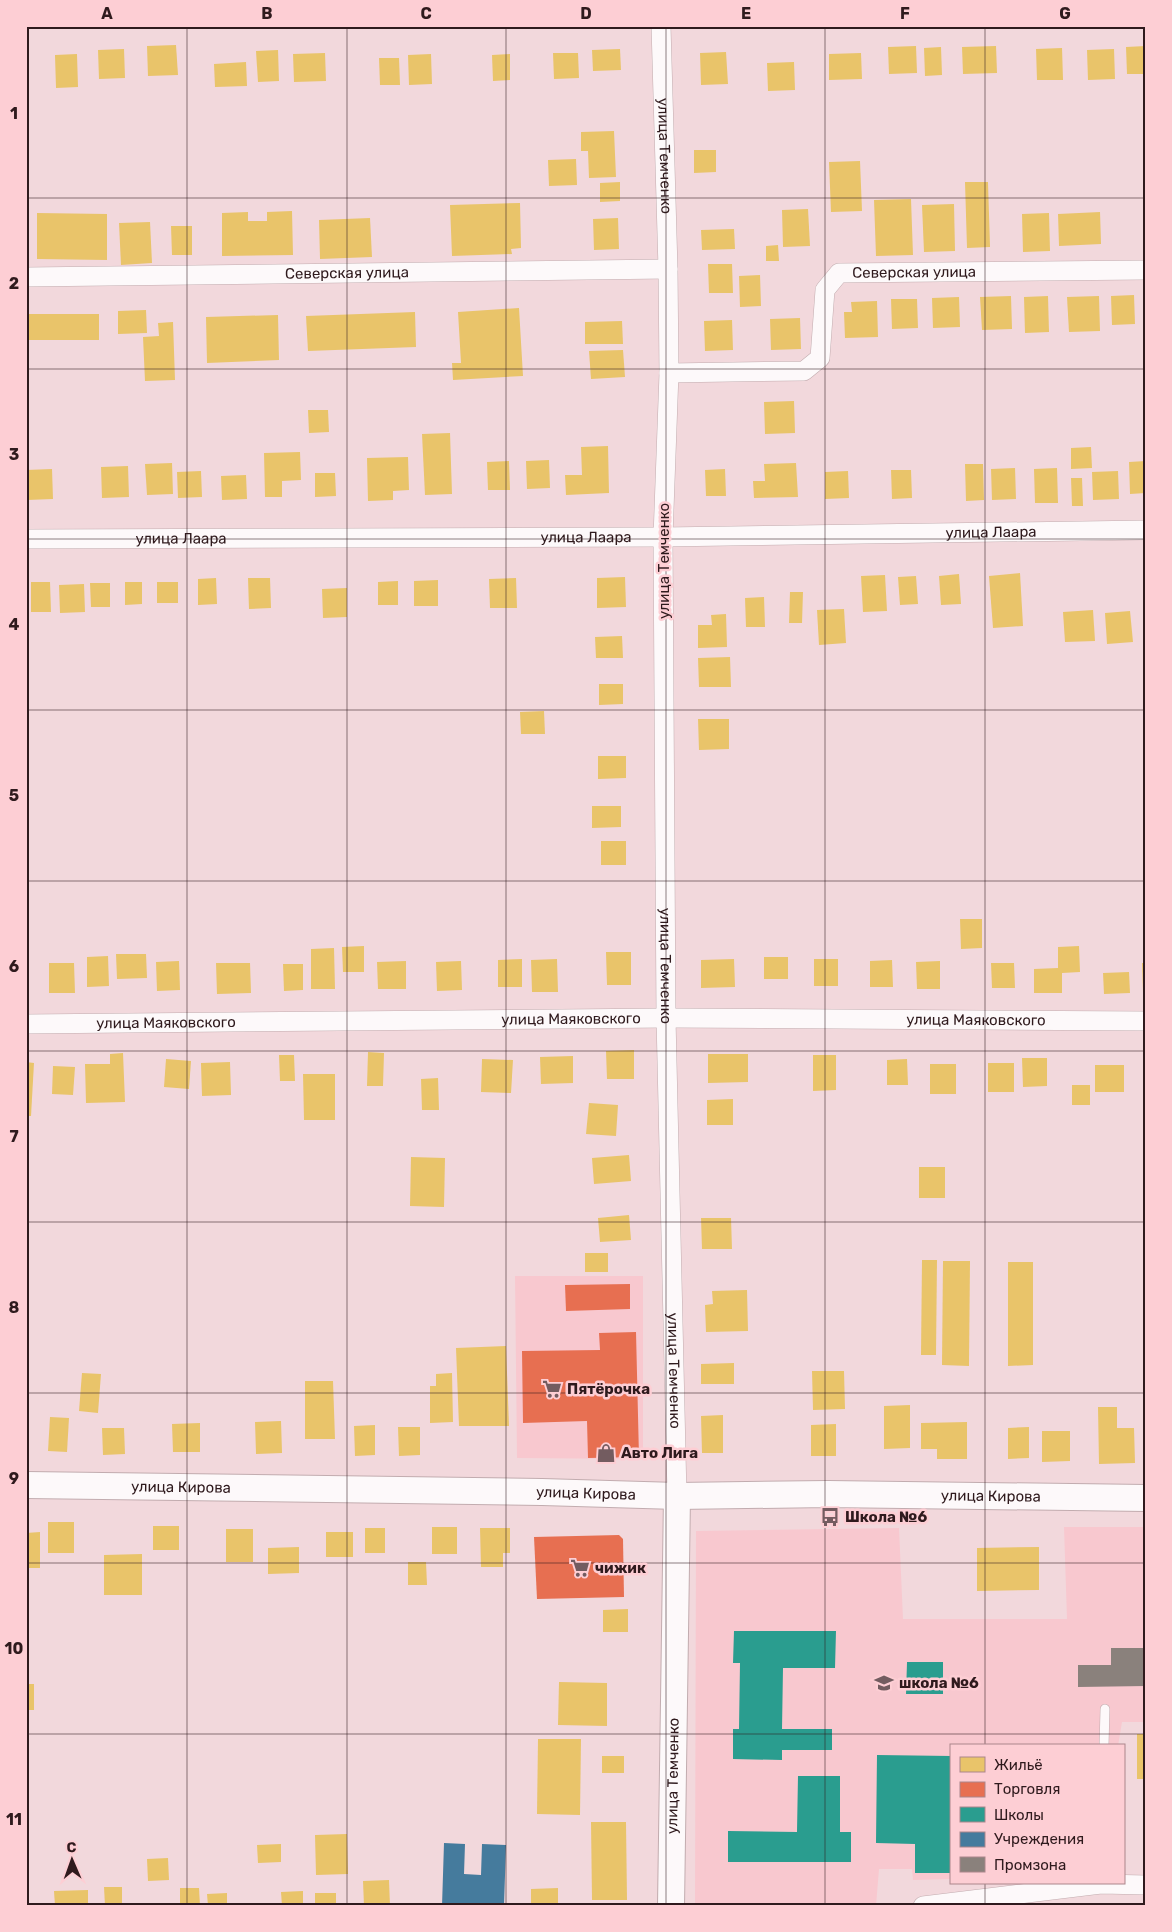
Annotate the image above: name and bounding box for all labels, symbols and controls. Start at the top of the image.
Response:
text: A [101,4,113,23]
text: B [261,4,273,23]
text: C [420,4,432,23]
text: D [580,4,592,23]
text: E [741,4,751,23]
text: F [900,4,910,23]
text: G [1059,4,1071,23]
street label: улица Темченко [654,98,675,214]
text: 1 [10,104,18,123]
street label: Северская улица [285,263,409,283]
street label: Северская улица [852,263,976,282]
text: 2 [9,274,19,293]
text: 3 [9,445,19,464]
street label: улица Темченко [655,503,673,619]
street label: улица Лаара [945,523,1037,542]
street label: улица Лаара [540,528,632,546]
street label: улица Лаара [135,529,227,548]
text: 4 [9,615,20,634]
text: 5 [9,786,19,805]
street label: улица Темченко [656,908,675,1024]
text: 6 [9,957,19,976]
street label: улица Маяковского [501,1009,641,1029]
street label: улица Маяковского [906,1011,1046,1029]
street label: улица Маяковского [96,1013,236,1032]
text: 7 [9,1127,19,1146]
text: 8 [9,1298,20,1317]
street label: улица Темченко [664,1312,684,1429]
supermarket icon: Пятёрочка [541,1378,563,1400]
place label: Пятёрочка [567,1380,650,1398]
shop icon: Авто Лига [595,1442,617,1464]
place label: Авто Лига [621,1444,698,1462]
text: 9 [9,1469,19,1488]
street label: улица Кирова [131,1477,231,1497]
street label: улица Кирова [536,1483,636,1504]
street label: улица Кирова [941,1486,1041,1506]
bus stop icon: Школа №6 [819,1506,841,1528]
place label: Школа №6 [845,1508,927,1526]
supermarket icon: чижик [569,1557,591,1579]
place label: чижик [595,1559,646,1577]
text: 10 [5,1639,24,1658]
school or university icon: школа №6 [873,1672,895,1694]
place label: школа №6 [899,1674,979,1692]
street label: улица Темченко [663,1718,683,1834]
legend [950,1744,1124,1884]
text: Жильё [994,1756,1043,1774]
text: Торговля [994,1780,1060,1798]
text: Школы [994,1806,1044,1824]
text: 11 [6,1810,22,1829]
text: Учреждения [994,1830,1084,1848]
north arrow [48,1834,98,1884]
text: С [66,1839,77,1856]
text: Промзона [994,1856,1066,1874]

